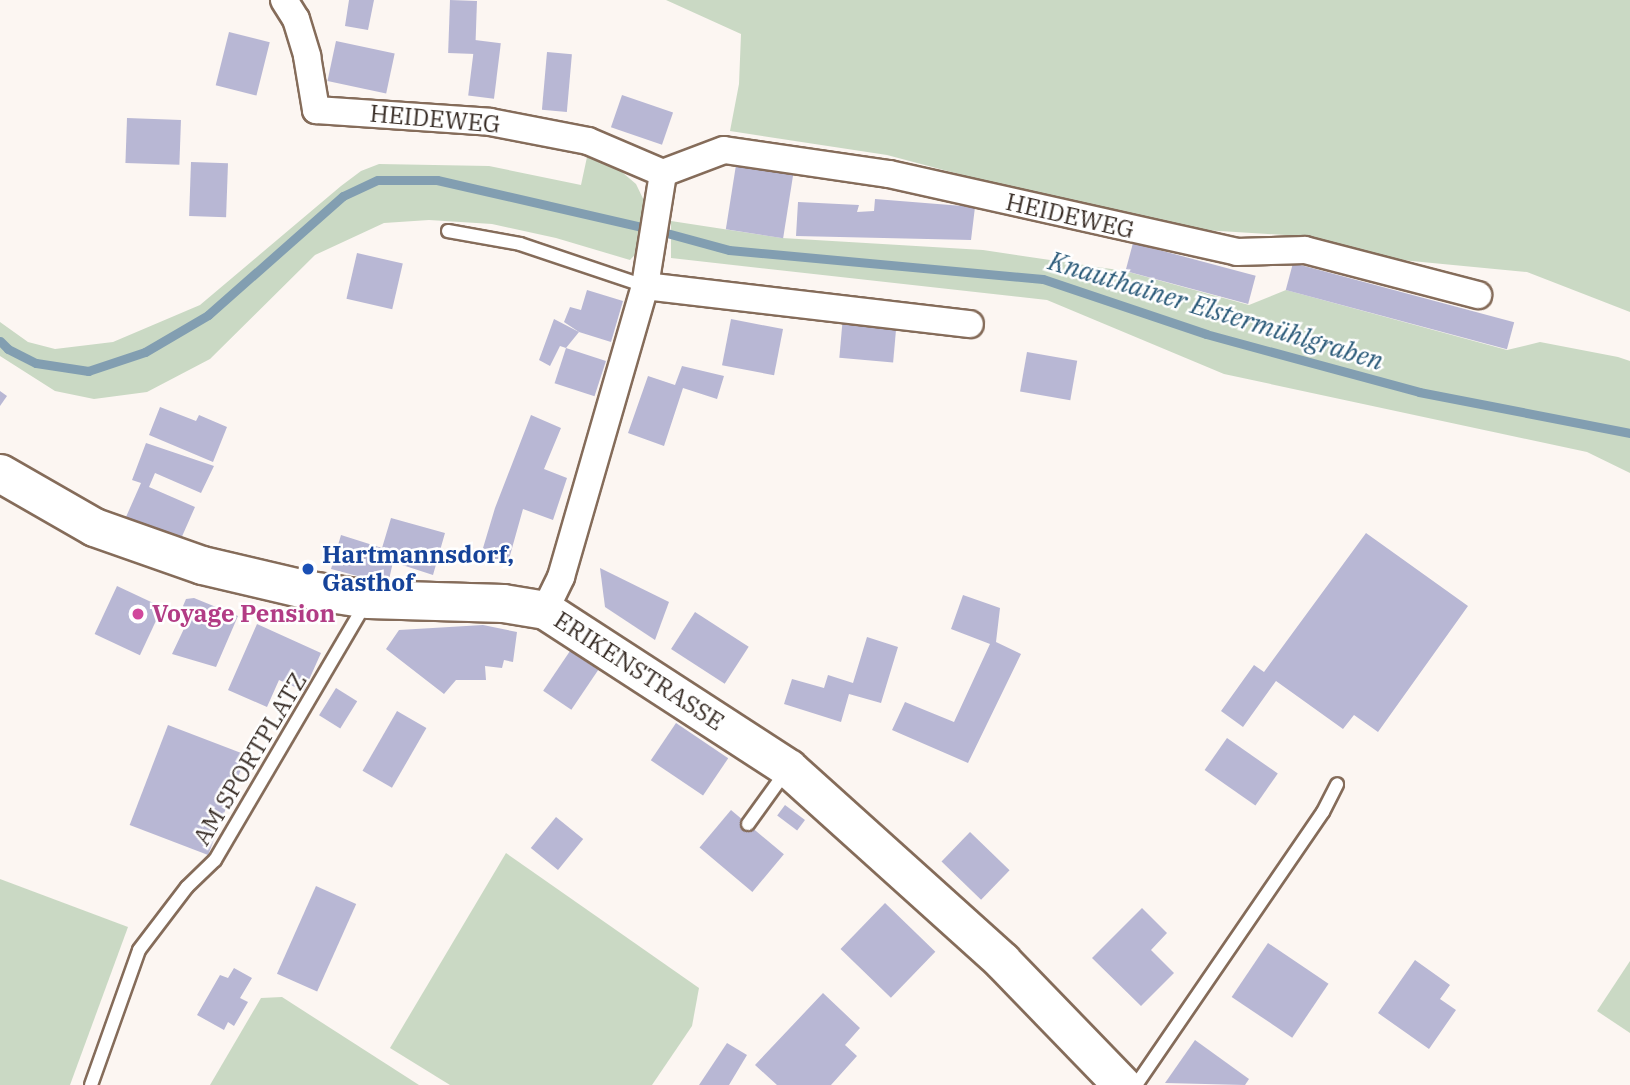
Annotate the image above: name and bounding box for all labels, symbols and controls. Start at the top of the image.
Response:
street label: HEIDEWEG [369,99,501,139]
street label: HEIDEWEG [1003,187,1137,245]
water label: Knauthainer Elstermühlgraben [1045,245,1387,377]
place label: Hartmannsdorf, Gasthof [322,541,514,597]
marker: Hartmannsdorf, Gasthof [300,561,316,577]
place label: Voyage Pension [152,600,335,628]
street label: ERIKENSTRASSE [549,605,729,737]
marker: Voyage Pension [130,606,146,622]
street label: AM SPORTPLATZ [187,668,313,850]

